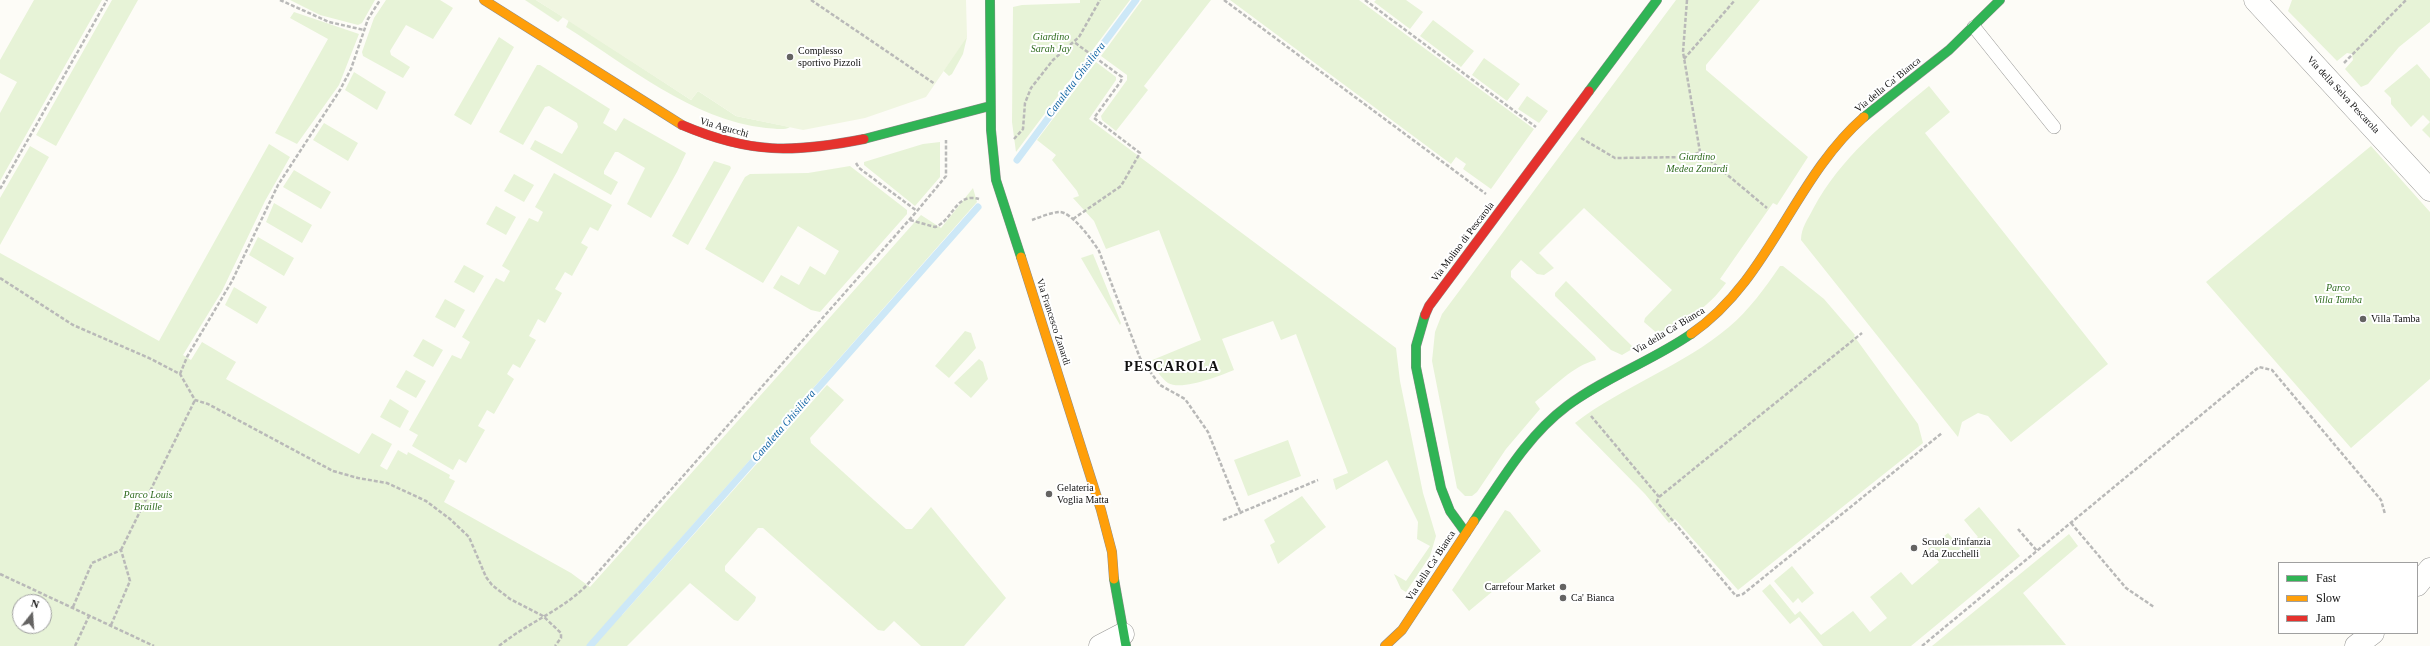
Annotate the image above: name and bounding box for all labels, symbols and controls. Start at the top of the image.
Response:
park label: Giardino Sarah Jay [1031,31,1071,54]
water label: Canaletta Ghisiliera [1043,40,1109,120]
place label: Complesso sportivo Pizzoli [798,45,861,68]
marker: Complesso sportivo Pizzoli [785,52,795,62]
street label: Via della Selva Pescarola [2304,54,2382,136]
street label: Via della Ca' Bianca [1853,55,1923,115]
street label: Via Agucchi [698,115,750,141]
park label: Giardino Medea Zanardi [1666,151,1728,174]
street label: Via Molino di Pescarola [1429,200,1497,284]
street label: Via Francesco Zanardi [1033,277,1073,367]
park label: Parco Villa Tamba [2314,282,2362,306]
street label: Via della Ca' Bianca [1631,305,1707,357]
place label: Villa Tamba [2371,313,2420,325]
marker: Villa Tamba [2358,314,2368,324]
district label: PESCAROLA [1124,359,1220,375]
water label: Canaletta Ghisiliera [749,387,819,465]
place label: Gelateria Voglia Matta [1057,482,1109,506]
park label: Parco Louis Braille [124,489,172,512]
marker: Gelateria Voglia Matta [1044,489,1054,499]
street label: Via della Ca' Bianca [1404,529,1458,603]
place label: Scuola d'infanzia Ada Zucchelli [1922,536,1991,560]
marker: Scuola d'infanzia Ada Zucchelli [1909,543,1919,553]
legend [2278,562,2418,634]
text: Fast [2316,571,2336,585]
place label: Carrefour Market [1485,581,1555,593]
marker: Carrefour Market [1558,582,1568,592]
text: Slow [2316,591,2341,605]
place label: Ca' Bianca [1571,592,1614,604]
marker: Ca' Bianca [1558,593,1568,603]
north arrow [12,594,52,634]
text: N [30,597,41,610]
text: Jam [2316,611,2335,625]

